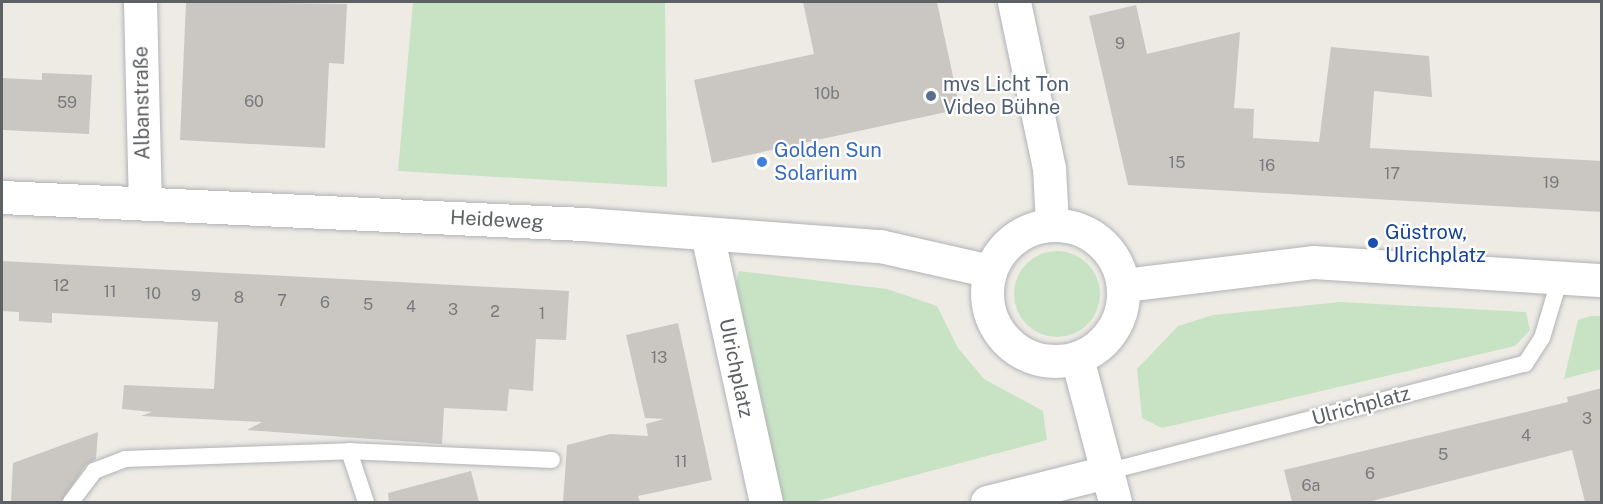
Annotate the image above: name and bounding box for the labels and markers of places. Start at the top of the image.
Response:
place label: mvs Licht Ton Video Bühne [943,72,1069,119]
marker: mvs Licht Ton Video Bühne [924,89,938,103]
place label: Golden Sun Solarium [774,138,882,185]
marker: Golden Sun Solarium [755,155,769,169]
place label: Güstrow, Ulrichplatz [1385,220,1486,267]
marker: Güstrow, Ulrichplatz [1366,236,1380,250]

